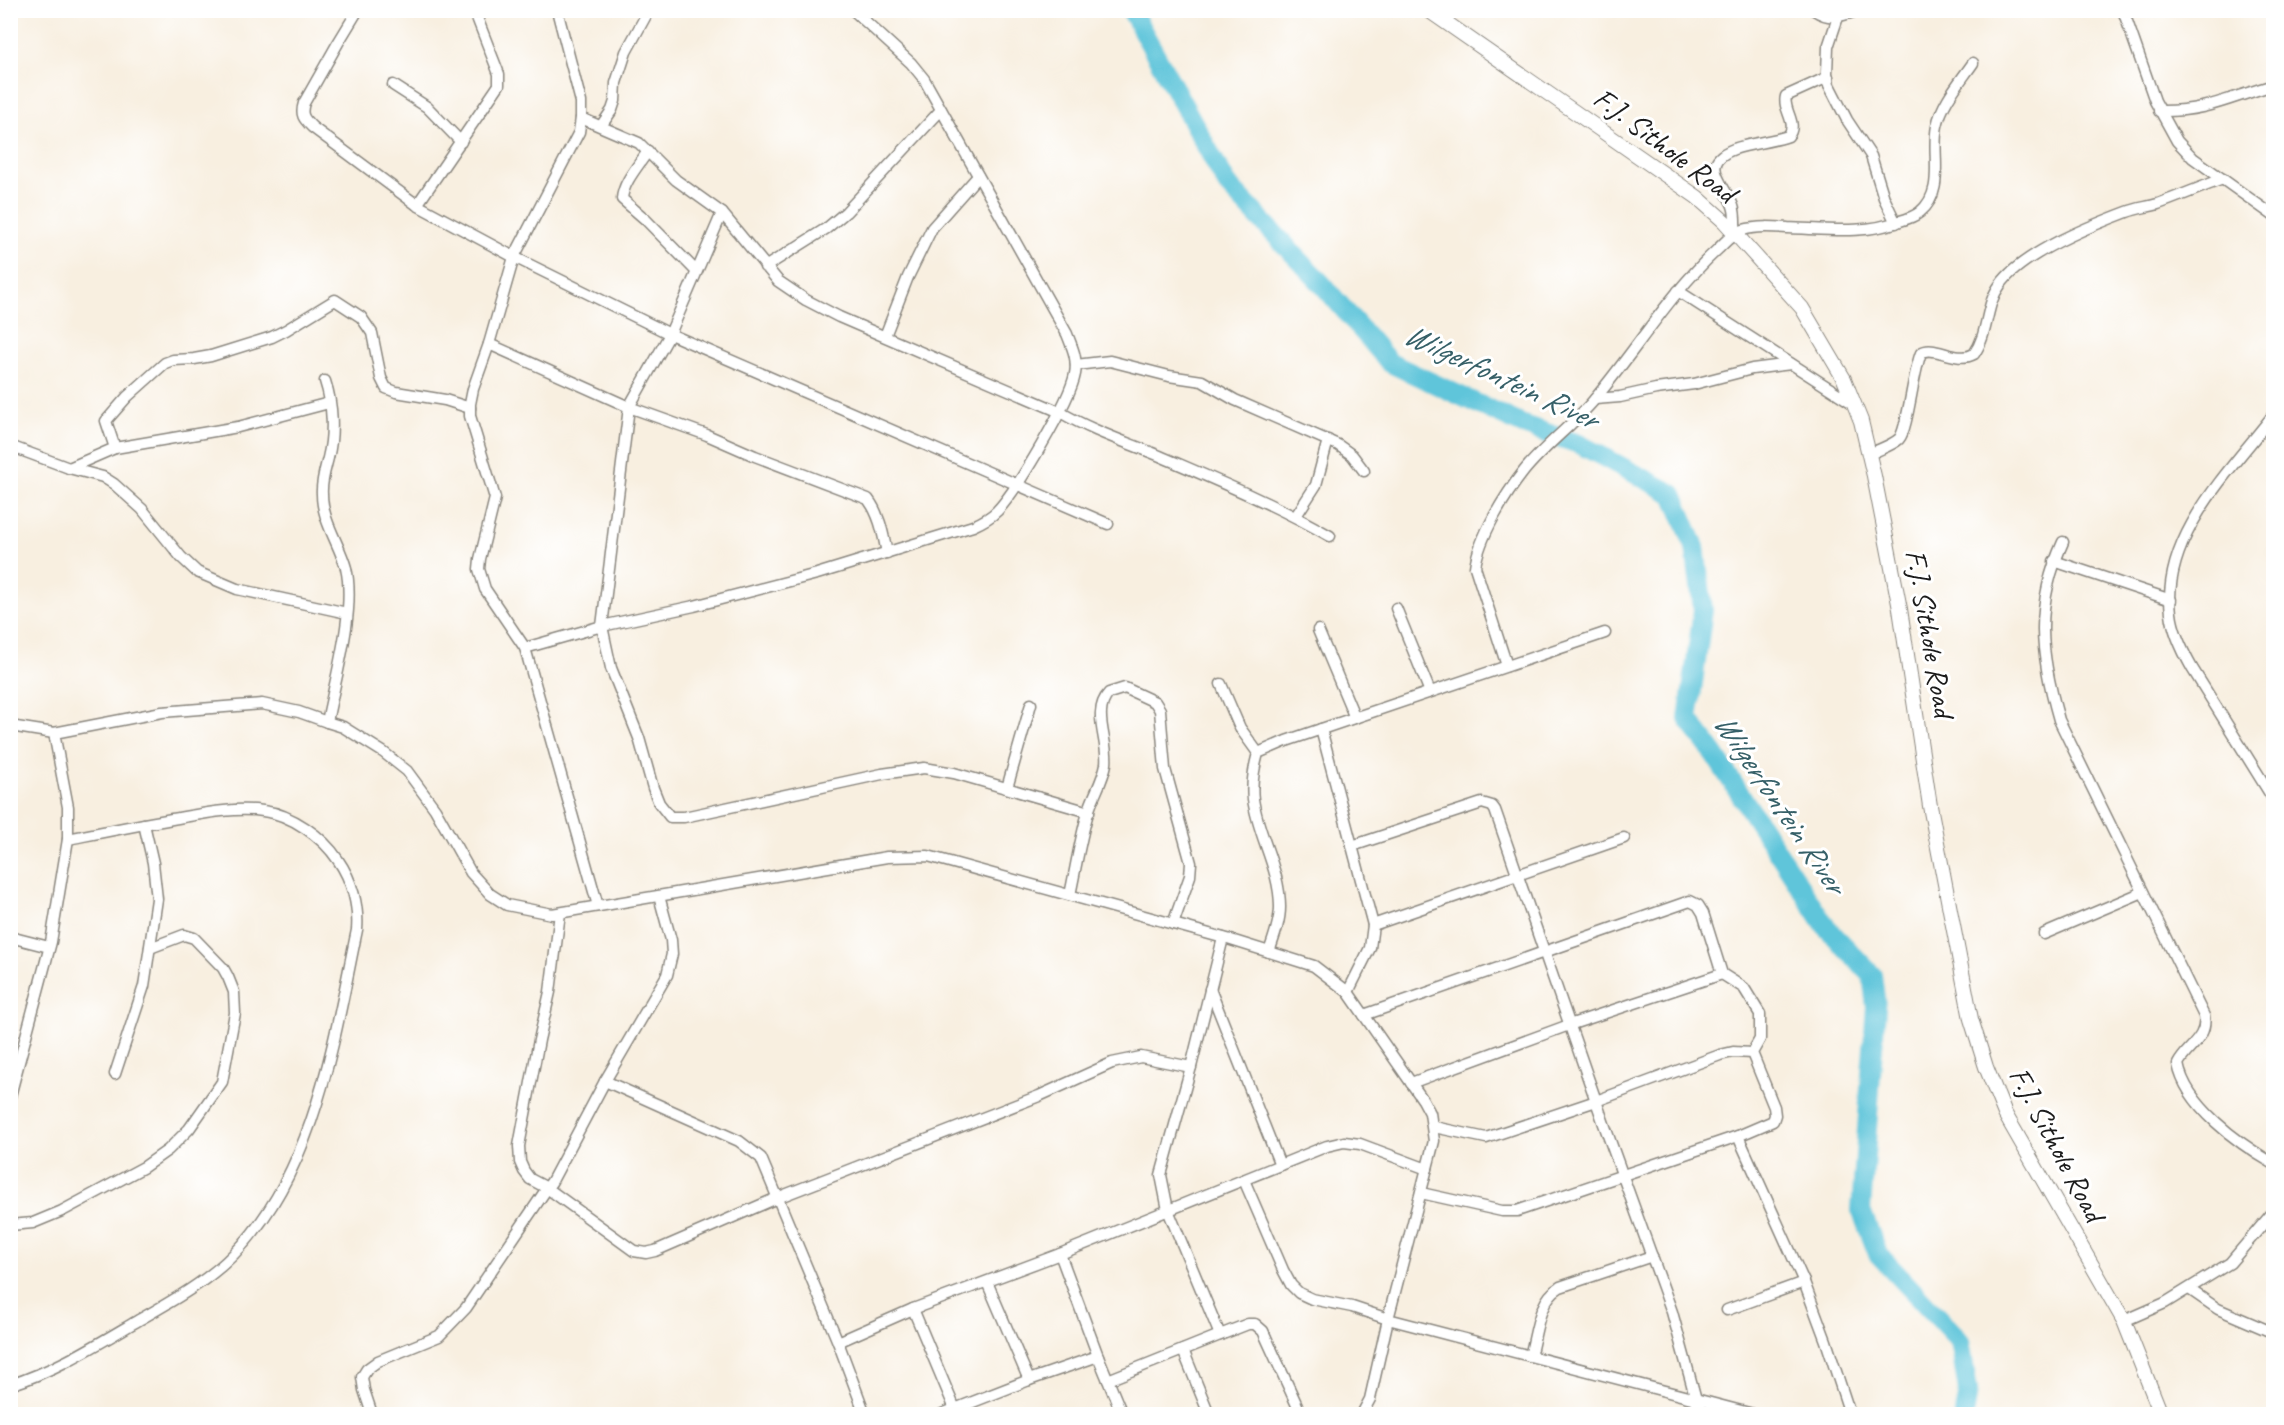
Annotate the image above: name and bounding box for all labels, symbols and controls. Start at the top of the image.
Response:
street label: F.J. Sithole Road [1586,79,1747,214]
water label: Wilgerfontein River [1398,313,1609,441]
street label: F.J. Sithole Road [1897,546,1964,724]
water label: Wilgerfontein River [1705,705,1858,905]
street label: F.J. Sithole Road [2001,1060,2115,1231]

